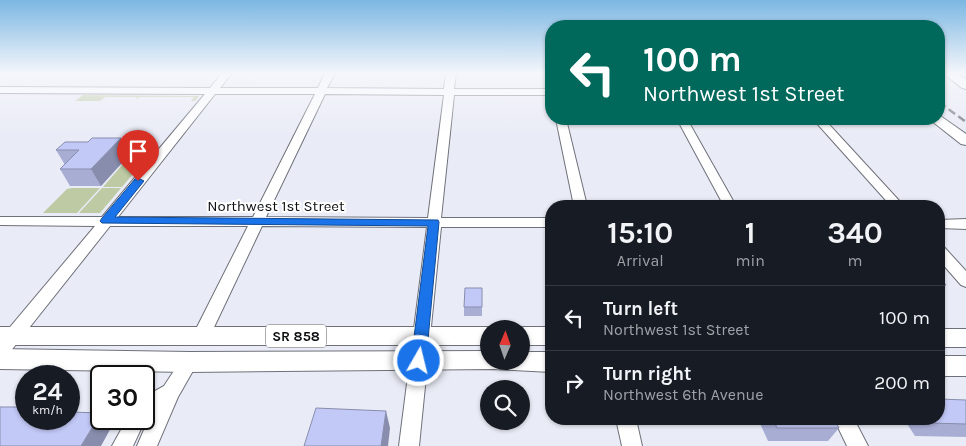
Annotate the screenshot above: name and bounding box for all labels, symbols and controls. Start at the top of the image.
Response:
text: 100 m [643,39,742,80]
icon: left [560,40,625,105]
text: Northwest 1st Street [643,81,845,107]
pin [117,130,159,181]
icon: arrive [124,137,152,165]
street label: Northwest 1st Street [207,197,345,215]
text: 15:10 [607,215,673,251]
text: 1 [745,215,756,251]
text: 340 [827,215,883,251]
text: Arrival [617,251,664,270]
text: min [735,251,765,270]
text: m [847,251,862,270]
text: Turn left [603,298,678,320]
icon: left [560,304,588,332]
text: 100 m [879,307,930,329]
north arrow [480,320,530,370]
map controls [480,320,530,430]
text: Northwest 1st Street [603,320,750,339]
road number: SR 858 [266,324,326,348]
position arrow [392,334,444,386]
text: Turn right [603,363,692,385]
speed limit sign: 30 [90,365,155,430]
icon: right [560,369,588,397]
text: 200 m [874,372,930,394]
text: 24 [32,377,63,406]
button: search [480,380,530,430]
text: Northwest 6th Avenue [603,385,763,404]
text: km/h [32,403,63,417]

